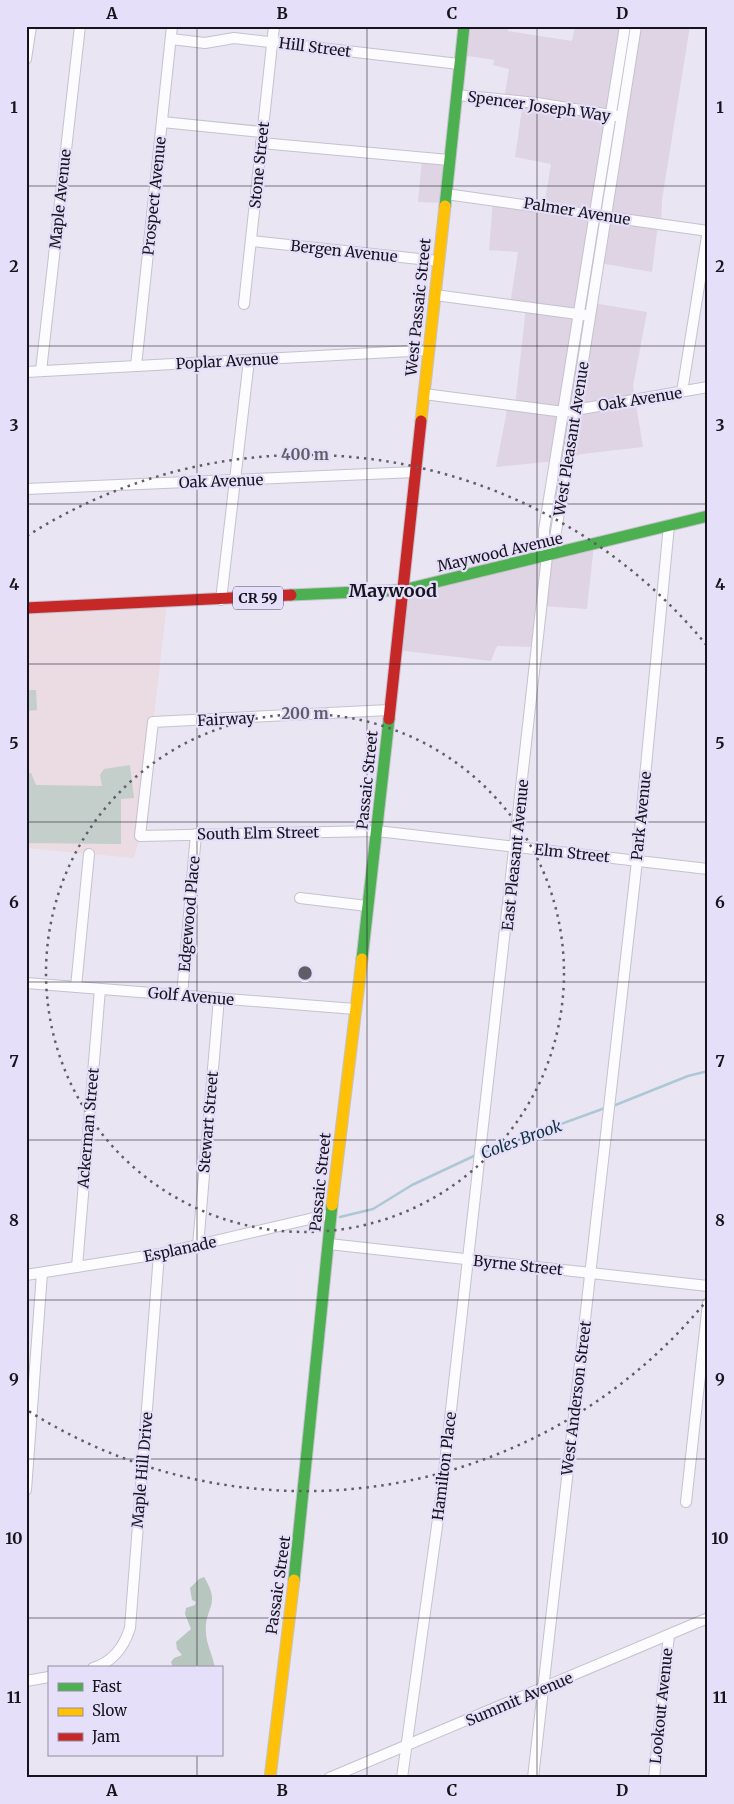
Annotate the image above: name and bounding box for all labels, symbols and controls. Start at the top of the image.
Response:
text: A [105,3,118,23]
text: B [276,3,288,23]
text: C [447,3,457,23]
text: D [616,3,628,23]
street label: Hill Street [278,33,352,61]
street label: Spencer Joseph Way [466,87,612,125]
text: 1 [10,97,18,117]
text: 1 [716,97,724,117]
street label: Stone Street [245,120,273,209]
street label: Prospect Avenue [138,136,170,256]
street label: Maple Avenue [45,148,75,250]
street label: Palmer Avenue [522,193,632,229]
street label: Bergen Avenue [290,236,399,266]
street label: West Passaic Street [401,237,435,378]
text: 2 [9,256,19,276]
text: 2 [715,256,725,276]
street label: Poplar Avenue [175,349,279,373]
street label: West Pleasant Avenue [549,360,593,519]
street label: Oak Avenue [597,383,683,415]
text: 3 [9,415,19,435]
text: 3 [715,415,725,435]
text: 400 m [281,445,329,464]
street label: Oak Avenue [178,470,264,492]
street label: Maywood Avenue [435,528,565,576]
text: 4 [9,574,19,594]
text: 4 [715,574,725,594]
district label: Maywood [349,579,437,602]
road number: CR 59 [233,586,283,610]
text: 200 m [281,704,329,723]
street label: Fairway [197,708,256,730]
street label: Passaic Street [352,729,382,830]
text: 5 [9,733,19,753]
text: 5 [715,733,725,753]
street label: Park Avenue [627,770,655,862]
street label: East Pleasant Avenue [498,778,532,932]
street label: South Elm Street [197,822,319,844]
street label: Elm Street [533,840,611,866]
street label: Edgewood Place [174,855,204,973]
text: 6 [9,892,19,912]
text: 6 [715,892,725,912]
centre of rings [296,964,314,982]
street label: Golf Avenue [147,983,235,1009]
text: 7 [9,1051,19,1071]
text: 7 [715,1051,725,1071]
street label: Ackerman Street [73,1067,103,1190]
street label: Stewart Street [194,1070,222,1174]
water label: Coles Brook [478,1115,564,1163]
street label: Passaic Street [305,1131,335,1232]
text: 8 [9,1210,19,1230]
text: 8 [715,1210,725,1230]
street label: Esplanade [142,1232,218,1266]
street label: Byrne Street [472,1251,564,1279]
street label: West Anderson Street [557,1319,595,1477]
text: 9 [9,1369,19,1389]
text: 9 [715,1369,725,1389]
street label: Hamilton Place [428,1410,460,1521]
street label: Maple Hill Drive [127,1411,157,1529]
text: 10 [5,1528,23,1548]
text: 10 [711,1528,729,1548]
street label: Passaic Street [262,1534,294,1636]
street label: Lookout Avenue [645,1647,677,1765]
legend [48,1666,222,1756]
street label: Summit Avenue [463,1668,576,1730]
text: Fast [92,1677,122,1696]
text: 11 [7,1687,22,1707]
text: 11 [713,1687,728,1707]
text: Slow [92,1701,127,1720]
text: Jam [91,1727,120,1746]
text: A [105,1780,118,1800]
text: B [276,1780,288,1800]
text: C [447,1780,457,1800]
text: D [616,1780,628,1800]

